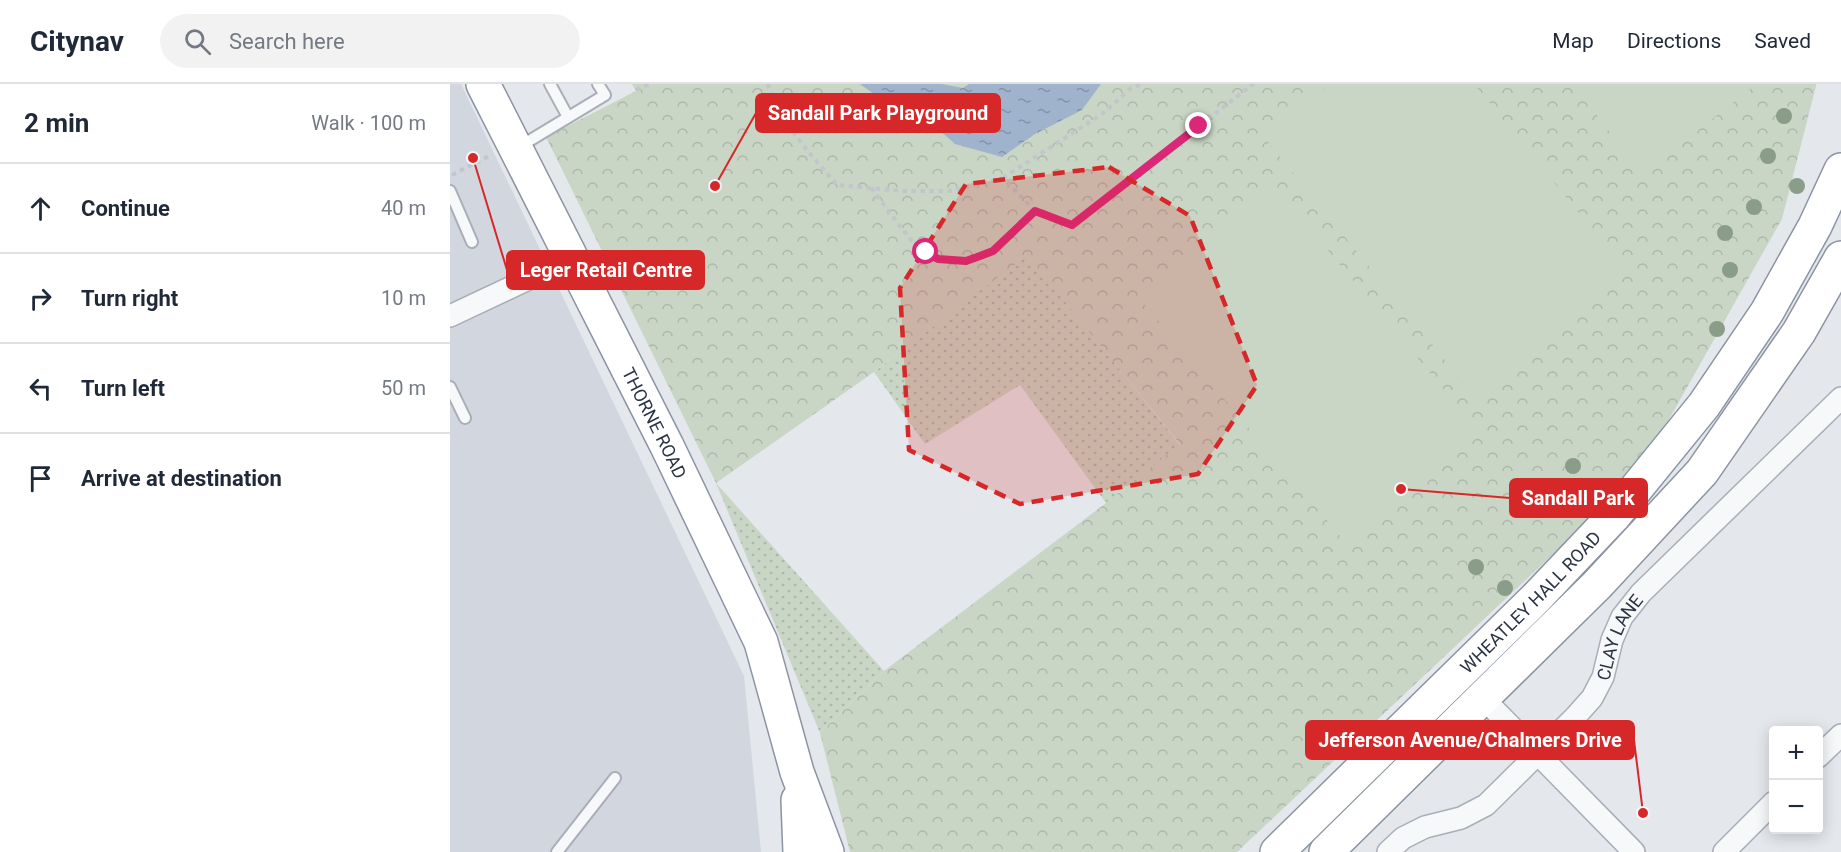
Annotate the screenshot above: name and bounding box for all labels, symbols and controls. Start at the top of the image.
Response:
search box [160,14,580,68]
text: Citynav [30,25,124,58]
icon: search [181,25,214,58]
text: Search here [229,29,345,54]
text: Map [1552,29,1594,53]
text: Directions [1627,29,1721,53]
text: Saved [1754,29,1811,53]
callout: Sandall Park Playground [756,94,1000,132]
text: Sandall Park Playground [768,101,988,125]
text: 2 min [24,108,89,138]
text: Walk · 100 m [311,111,426,135]
route end [1185,112,1211,138]
icon: ahead [24,192,57,225]
text: Continue [81,196,170,221]
text: 40 m [381,196,426,220]
route start [912,238,938,264]
callout: Leger Retail Centre [507,251,704,289]
text: Leger Retail Centre [520,258,692,282]
icon: right [24,282,57,315]
text: Turn right [81,286,178,311]
text: 10 m [381,286,426,310]
street label: THORNE ROAD [618,364,691,482]
icon: left [24,372,57,405]
text: Turn left [81,376,165,401]
text: 50 m [381,376,426,400]
icon: arrive [24,462,57,495]
text: Arrive at destination [81,466,282,491]
callout: Sandall Park [1510,479,1647,517]
text: Sandall Park [1521,486,1635,510]
street label: WHEATLEY HALL ROAD [1456,526,1605,677]
street label: CLAY LANE [1592,590,1647,682]
callout: Jefferson Avenue/Chalmers Drive [1306,721,1634,759]
map controls [1769,726,1823,834]
button: + [1769,726,1823,780]
text: Jefferson Avenue/Chalmers Drive [1318,728,1622,752]
button: − [1769,780,1823,834]

